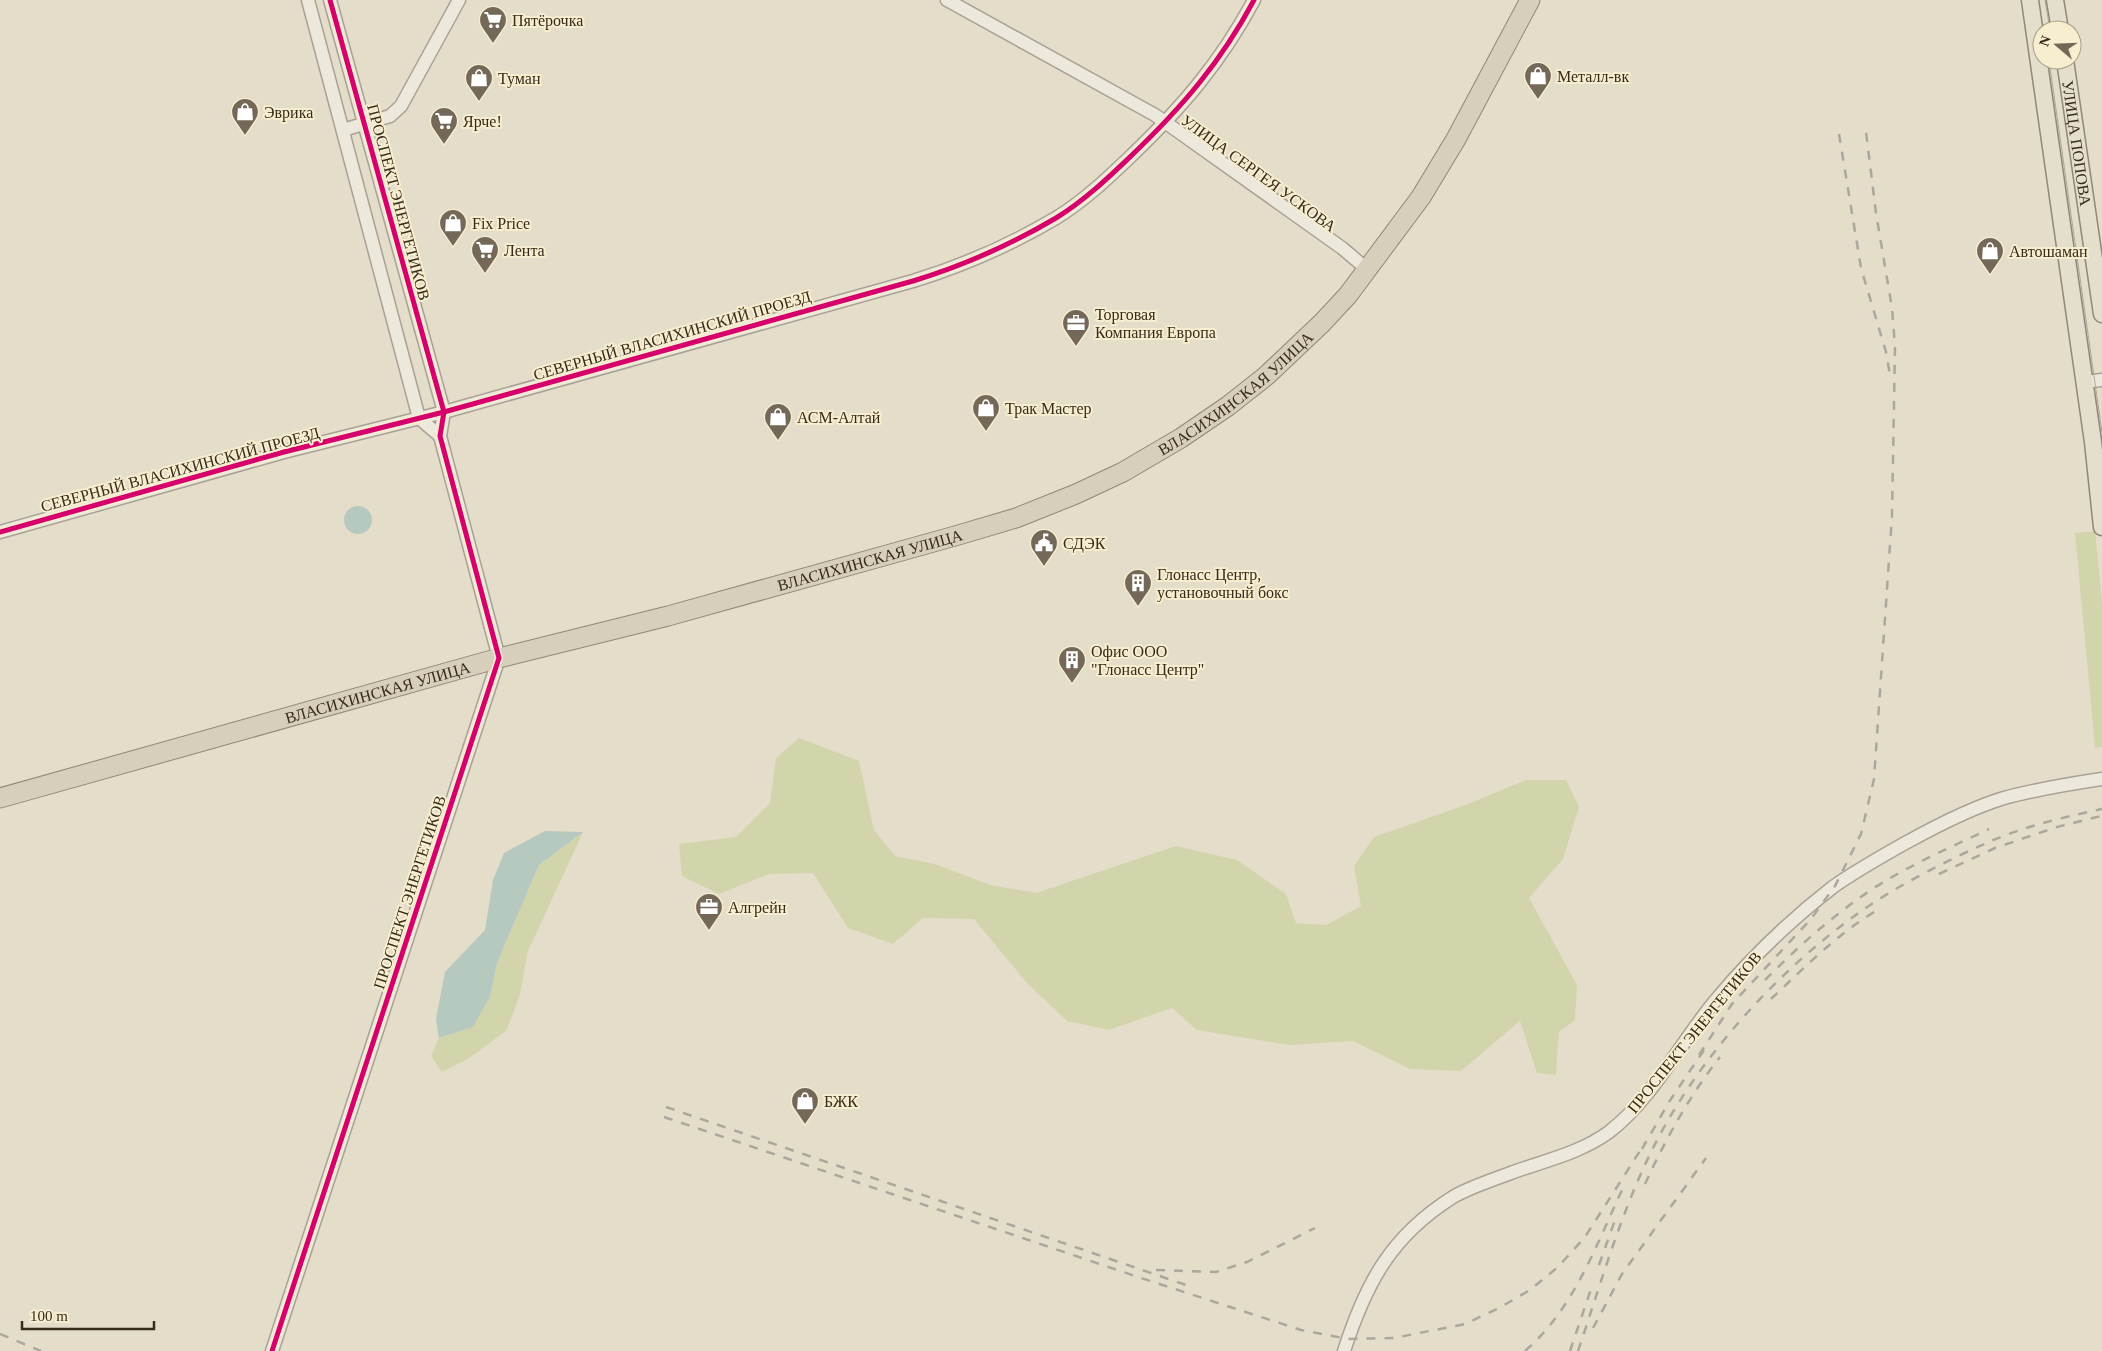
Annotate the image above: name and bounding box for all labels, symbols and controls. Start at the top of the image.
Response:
supermarket icon: Пятёрочка [478,5,508,44]
place label: Пятёрочка [512,12,583,30]
north arrow [2032,20,2082,70]
text: N [2036,34,2054,48]
shop icon: Металл-вк [1523,61,1553,100]
shop icon: Туман [464,63,494,102]
place label: Металл-вк [1557,68,1629,85]
place label: Туман [498,70,541,88]
street label: УЛИЦА ПОПОВА [2059,79,2094,207]
shop icon: Эврика [230,97,260,136]
street label: ПРОСПЕКТ ЭНЕРГЕТИКОВ [364,102,433,302]
place label: Эврика [264,104,313,122]
supermarket icon: Ярче! [429,106,459,145]
street label: УЛИЦА СЕРГЕЯ УСКОВА [1177,112,1340,236]
place label: Ярче! [463,113,502,131]
shop icon: Fix Price [438,208,468,247]
place label: Fix Price [472,215,530,232]
supermarket icon: Лента [470,235,500,274]
shop icon: Автошаман [1975,236,2005,275]
place label: Лента [504,242,545,259]
place label: Автошаман [2009,243,2088,260]
street label: СЕВЕРНЫЙ ВЛАСИХИНСКИЙ ПРОЕЗД [531,287,813,384]
place label: Торговая Компания Европа [1095,306,1216,342]
office icon: Торговая Компания Европа [1061,308,1091,347]
street label: ВЛАСИХИНСКАЯ УЛИЦА [1155,328,1317,459]
shop icon: Трак Мастер [971,393,1001,432]
place label: Трак Мастер [1005,400,1092,418]
shop icon: АСМ-Алтай [763,402,793,441]
place label: АСМ-Алтай [797,409,881,426]
street label: СЕВЕРНЫЙ ВЛАСИХИНСКИЙ ПРОЕЗД [39,423,322,516]
street label: ВЛАСИХИНСКАЯ УЛИЦА [776,526,965,594]
public building icon: СДЭК [1029,528,1059,567]
place label: СДЭК [1063,535,1106,553]
place label: Глонасс Центр, установочный бокс [1157,566,1289,602]
building icon: Глонасс Центр, установочный бокс [1123,568,1153,607]
place label: Офис ООО "Глонасс Центр" [1091,643,1204,679]
building icon: Офис ООО "Глонасс Центр" [1057,645,1087,684]
street label: ВЛАСИХИНСКАЯ УЛИЦА [283,658,472,727]
street label: ПРОСПЕКТ ЭНЕРГЕТИКОВ [370,793,449,991]
office icon: Алгрейн [694,892,724,931]
place label: Алгрейн [728,899,787,917]
street label: ПРОСПЕКТ ЭНЕРГЕТИКОВ [1624,948,1765,1116]
shop icon: БЖК [790,1086,820,1125]
place label: БЖК [824,1093,858,1110]
scale bar [22,1298,155,1330]
text: 100 m [30,1308,68,1324]

